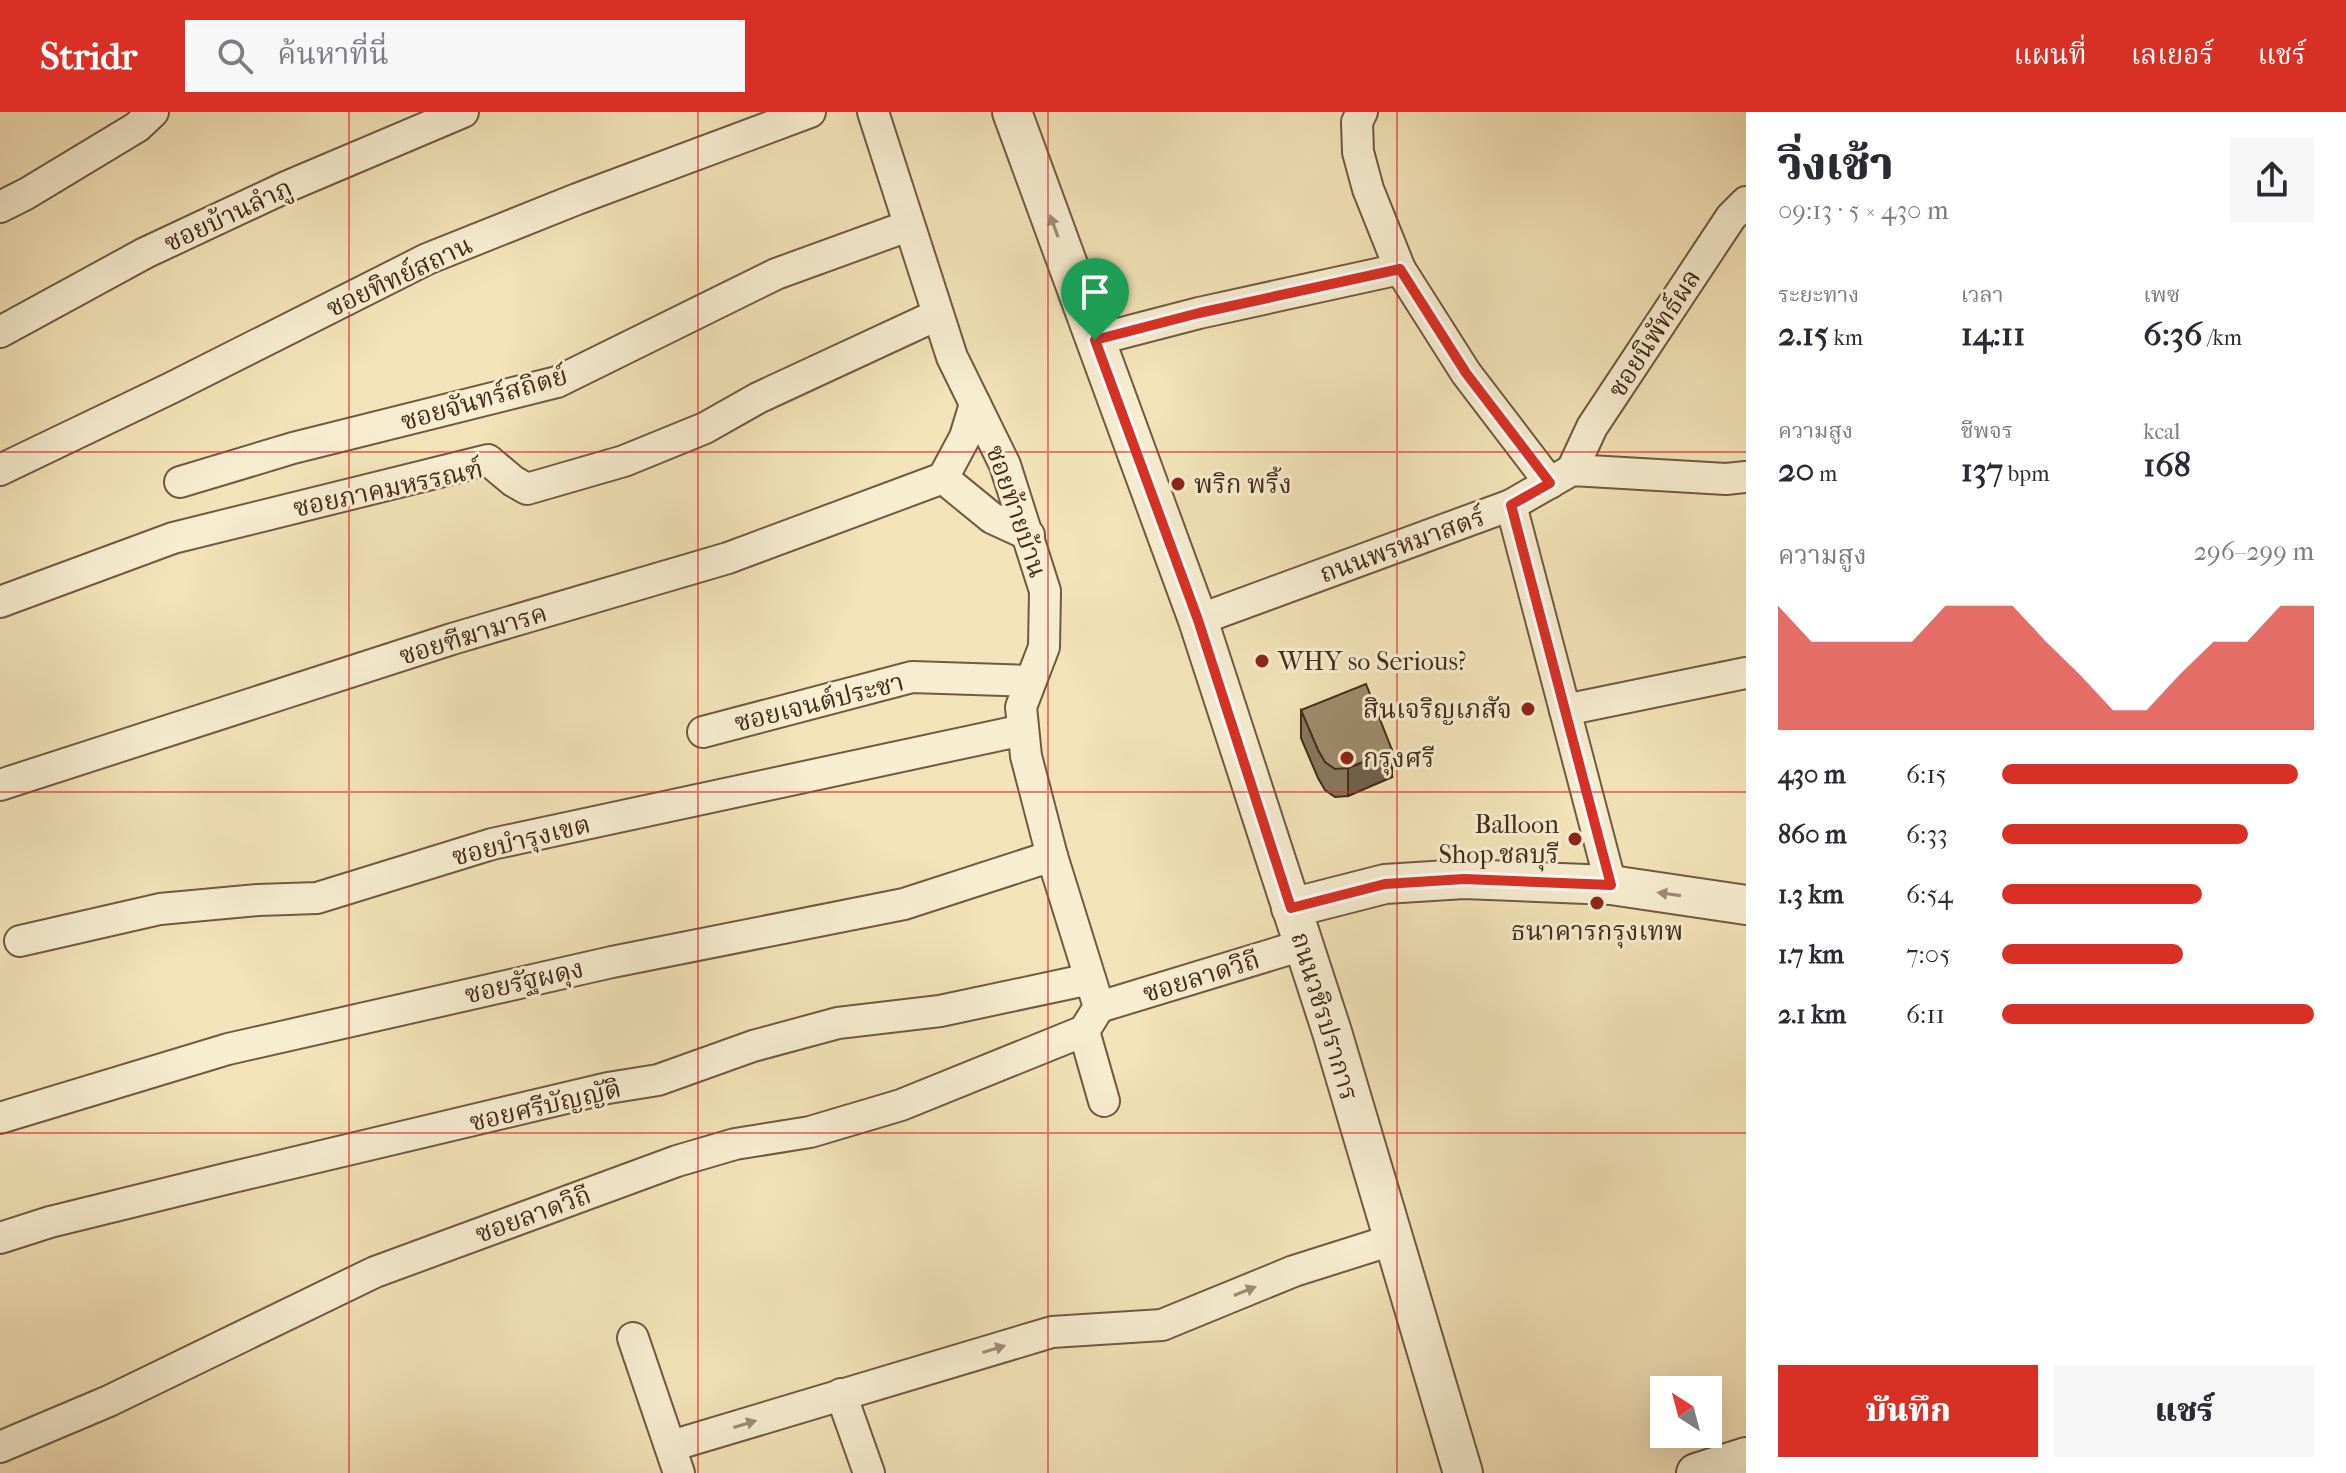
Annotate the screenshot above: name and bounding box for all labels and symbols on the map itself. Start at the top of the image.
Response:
street label: ซอยบ้านลำภู [159,172,298,260]
one-way arrow [1047,214,1060,238]
street label: ซอยทิทย์สถาน [321,228,477,324]
pin [1061,258,1129,340]
street label: ซอยนิพัทธ์ผล [1601,263,1707,403]
street label: ซอยจันทร์สถิตย์ [397,359,571,437]
street label: ซอยท้ายบ้าน [979,441,1054,581]
street label: ซอยภาคมหรรณฑ์ [290,452,486,524]
place label: พริก พริ้ง [1194,466,1292,500]
marker: พริก พริ้ง [1169,475,1187,493]
street label: ถนนพรหมาสตร์ [1315,500,1489,590]
street label: ซอยฑีฆามารค [395,597,551,672]
place label: WHY so Serious? [1277,646,1466,677]
marker: WHY so Serious? [1253,652,1271,670]
street label: ซอยเจนต์ประชา [731,665,907,739]
place label: สินเจริญเภสัจ [1363,694,1512,725]
marker: สินเจริญเภสัจ [1519,700,1537,718]
place label: กรุงศรี [1363,743,1435,776]
marker: กรุงศรี [1338,749,1356,767]
street label: ซอยบำรุงเขต [449,808,594,875]
place label: Balloon Shop ชลบุรี [1438,809,1559,872]
marker: Balloon Shop ชลบุรี [1566,830,1584,848]
one-way arrow [1656,887,1681,900]
marker: ธนาคารกรุงเทพ [1588,894,1606,912]
place label: ธนาคารกรุงเทพ [1511,916,1683,949]
street label: ถนนวชิรปราการ [1284,928,1365,1104]
street label: ซอยลาดวิถี [1139,944,1263,1009]
street label: ซอยรัฐผดุง [462,953,587,1012]
street label: ซอยศรีบัญญัติ [466,1073,624,1138]
street label: ซอยลาดวิถี [471,1179,595,1250]
one-way arrow [1233,1284,1257,1297]
one-way arrow [983,1342,1007,1355]
north arrow [1650,1376,1722,1448]
one-way arrow [734,1417,758,1429]

